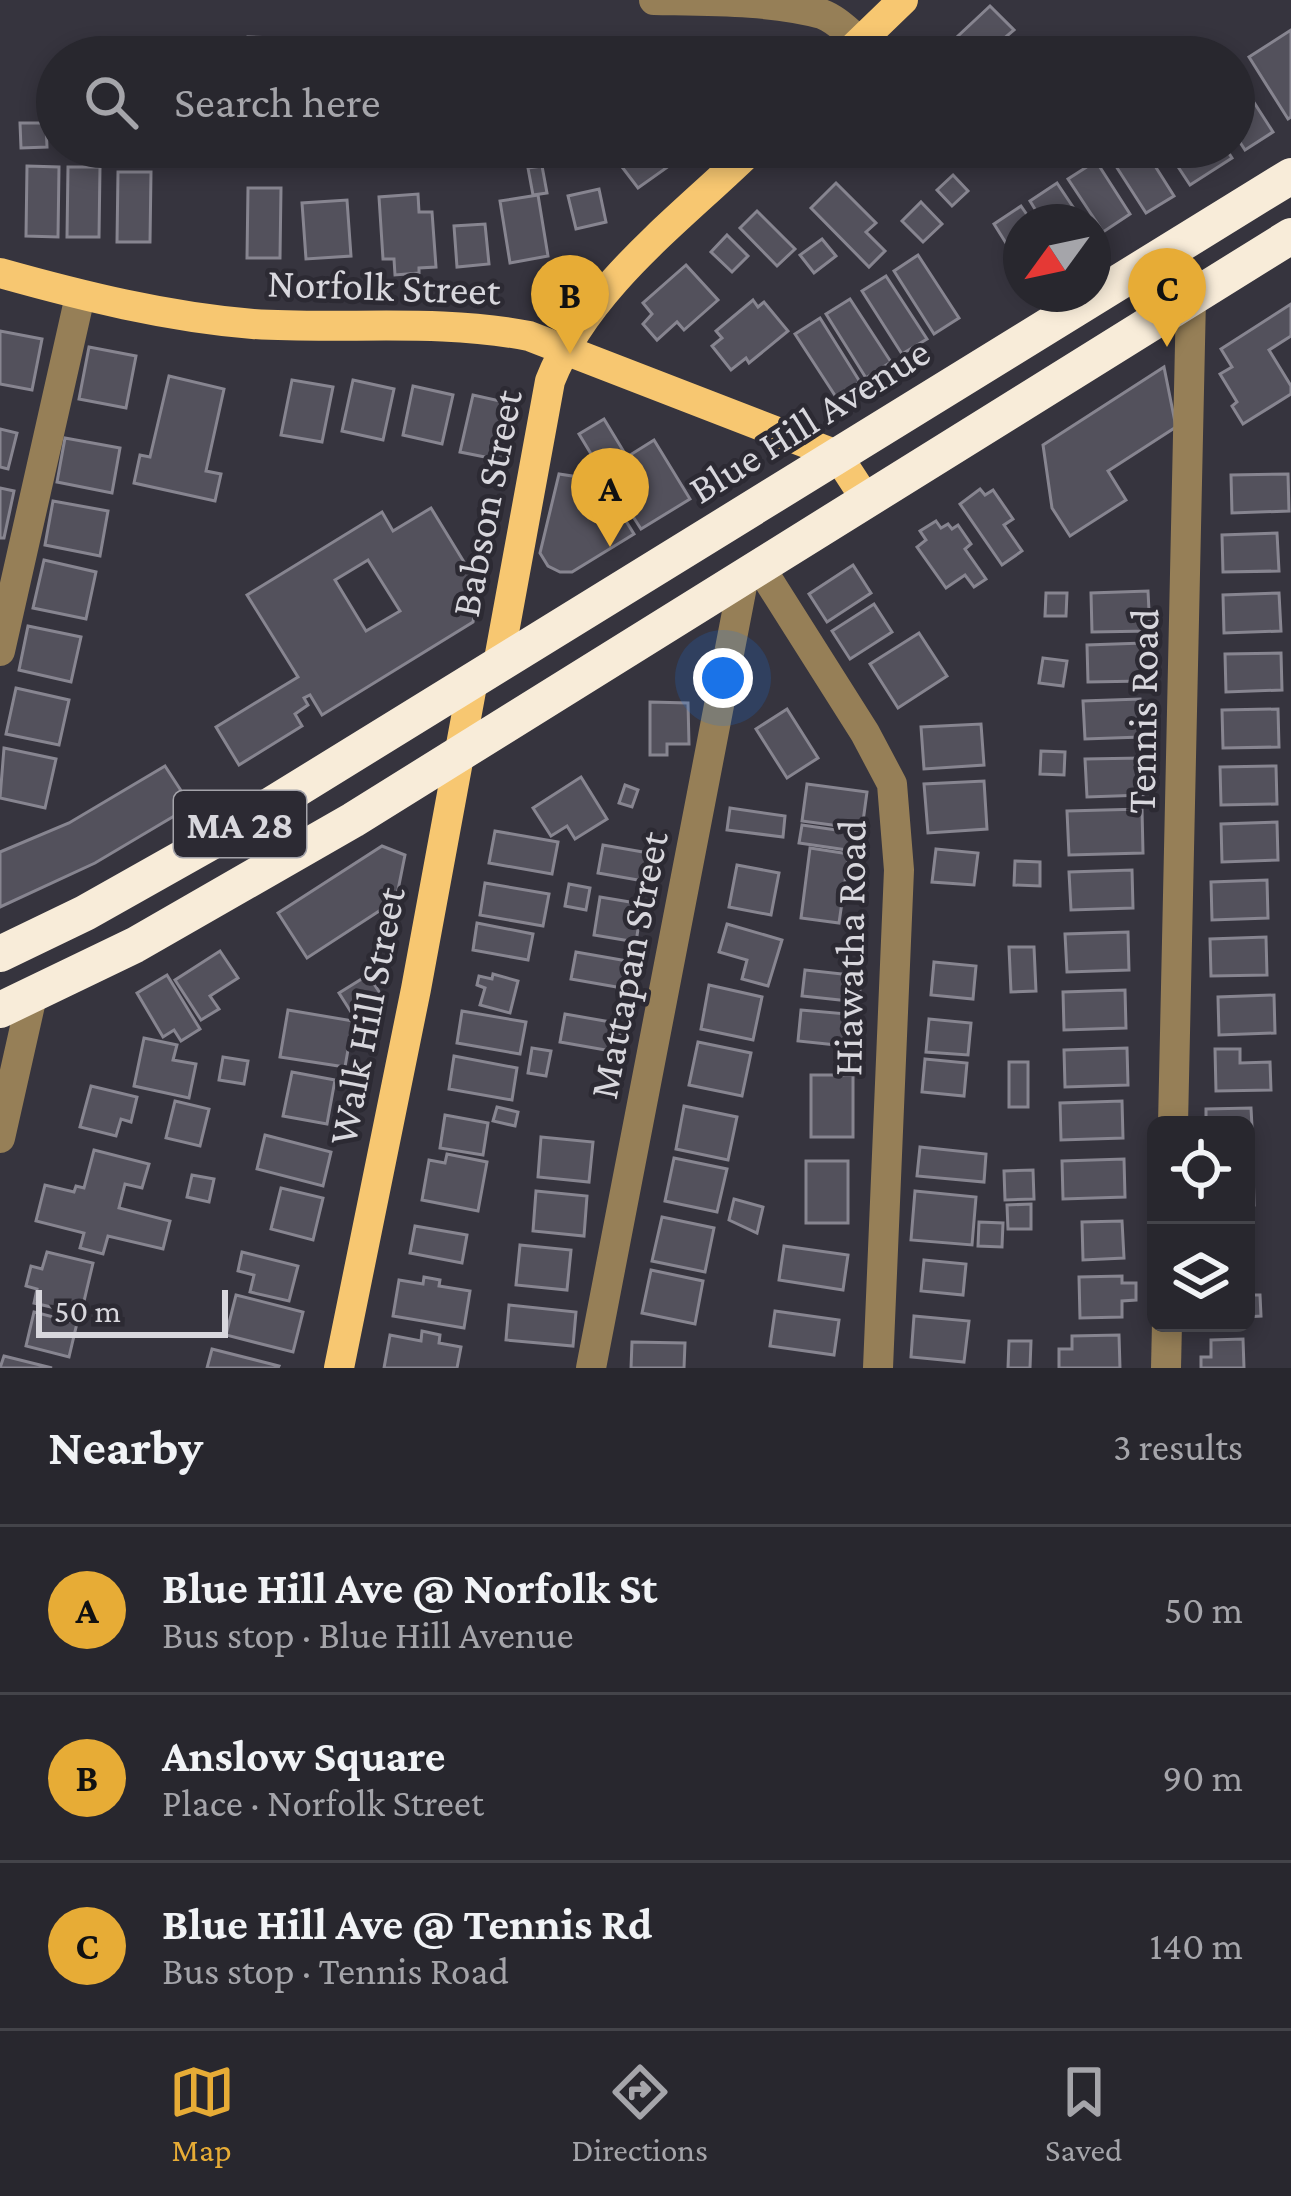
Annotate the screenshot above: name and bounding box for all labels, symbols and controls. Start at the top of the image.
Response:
search box [36,36,1255,168]
icon: search [78,69,144,135]
text: Search here [174,77,381,127]
north arrow [1003,204,1111,312]
pin: C [1128,248,1206,347]
pin: B [531,255,609,354]
street label: Norfolk Street [266,258,503,314]
street label: Blue Hill Avenue [680,327,938,513]
street label: Babson Street [441,384,531,620]
pin: A [571,448,649,547]
street label: Tennis Road [1117,608,1167,814]
your location [693,648,753,708]
road number: MA 28 [174,791,306,857]
street label: Hiawatha Road [823,819,875,1077]
street label: Mattapan Street [579,826,677,1103]
street label: Walk Hill Street [318,882,414,1149]
map controls [1147,1116,1255,1332]
button: locate [1147,1116,1255,1224]
button: layers [1147,1224,1255,1332]
scale bar [36,1284,228,1337]
text: 50 m [54,1292,121,1329]
text: Nearby [48,1418,203,1475]
text: 3 results [1113,1425,1243,1468]
text: Blue Hill Ave @ Norfolk St [162,1563,657,1613]
text: A [75,1588,99,1631]
text: 50 m [1164,1588,1243,1631]
text: Bus stop · Blue Hill Avenue [162,1613,574,1656]
text: Anslow Square [162,1731,445,1781]
text: B [76,1756,98,1799]
text: 90 m [1162,1756,1243,1799]
text: Place · Norfolk Street [162,1781,484,1824]
text: Blue Hill Ave @ Tennis Rd [162,1899,652,1949]
text: C [75,1924,99,1967]
text: 140 m [1149,1924,1243,1967]
text: Bus stop · Tennis Road [162,1949,509,1992]
tab: Map [169,2059,235,2168]
tab: Directions [572,2059,708,2168]
tab: Saved [1045,2059,1122,2168]

